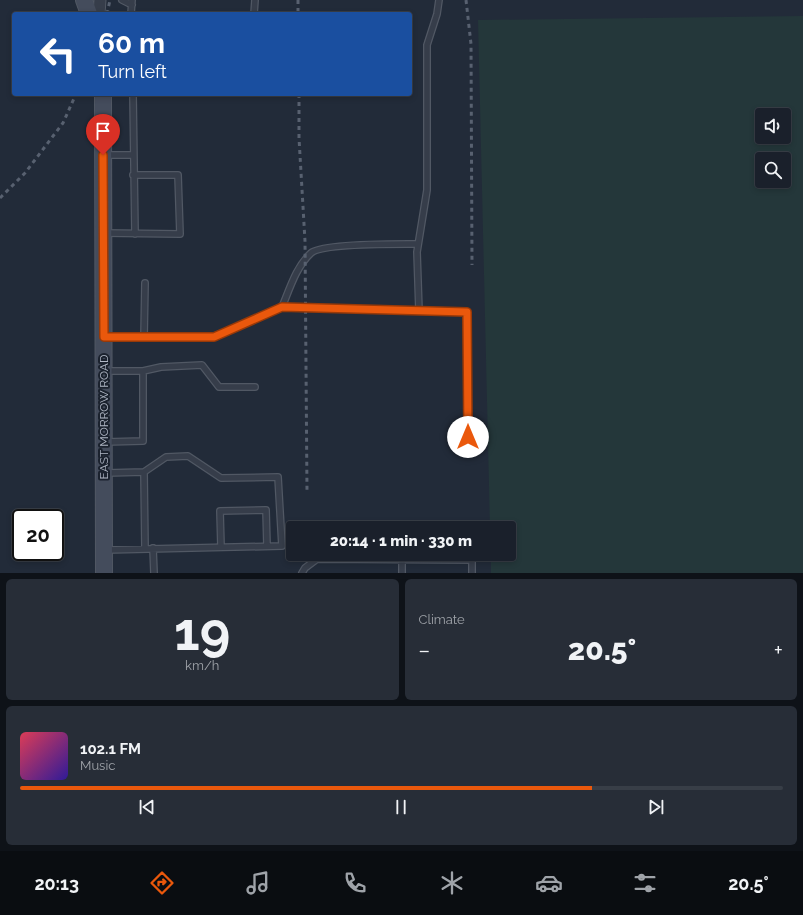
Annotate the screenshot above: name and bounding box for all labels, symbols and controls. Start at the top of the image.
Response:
text: 60 m [98,27,165,60]
icon: left [32,28,84,80]
text: Turn left [98,61,167,82]
map controls [755,108,791,188]
button: sound [755,108,791,144]
pin [86,114,120,155]
icon: arrive [92,120,114,142]
button: search [755,152,791,188]
street label: EAST MORROW ROAD [97,354,111,479]
position arrow [447,416,489,458]
speed limit sign: 20 [12,509,64,561]
text: 20:14 · 1 min · 330 m [330,532,472,550]
text: 19 [174,601,230,662]
text: Climate [419,612,465,627]
text: 20.5° [568,632,636,667]
text: − [419,637,430,663]
text: + [774,637,783,663]
text: km/h [185,658,219,673]
text: 102.1 FM [80,740,141,758]
text: Music [80,758,115,773]
icon: previous [136,796,158,818]
icon: pause [390,796,412,818]
icon: next [645,796,667,818]
icon: directions [148,869,176,897]
icon: music [244,869,272,897]
icon: phone [341,869,369,897]
icon: climate [438,869,466,897]
icon: car [535,869,563,897]
icon: filters [631,869,659,897]
text: 20:13 [34,873,79,894]
text: 20.5° [728,873,769,894]

